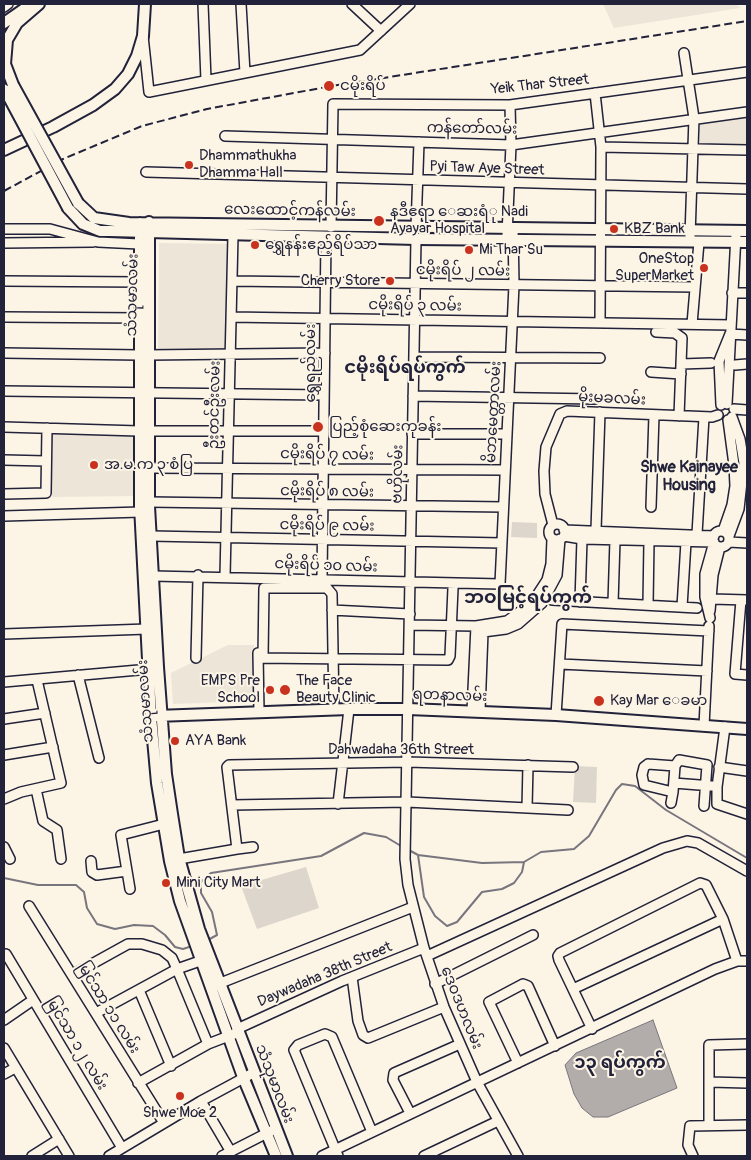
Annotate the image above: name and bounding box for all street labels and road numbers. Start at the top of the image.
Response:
street label: Yeik Thar Street [490,71,590,99]
street label: ကန်တော်လမ်း [427,119,517,139]
street label: Pyi Taw Aye Street [429,158,545,180]
street label: လေးထောင့်ကန်လမ်း [224,201,356,221]
street label: သံသုမာလမ်း [123,253,143,337]
street label: ငမိုးရိပ် ၂ လမ်း [416,261,510,281]
street label: ငမိုးရိပ် ၃ လမ်း [368,296,462,316]
street label: ရွှေရည်လမ်း [302,324,320,402]
street label: ဦးတင်ဦးလမ်း [205,360,225,450]
street label: မိဘမေတ္တာလမ်း [482,360,506,464]
street label: မိုးမခလမ်း [578,388,646,410]
street label: ဗဟိုလမ်း [388,444,408,504]
street label: ငမိုးရိပ် ၇ လမ်း [280,445,374,465]
street label: ငမိုးရိပ် ၈ လမ်း [280,482,374,502]
street label: ငမိုးရိပ် ၉ လမ်း [279,516,375,536]
street label: ငမိုးရိပ် ၁၀ လမ်း [274,555,378,577]
street label: သံသုမာလမ်း [134,659,158,743]
street label: ရတနာလမ်း [412,686,488,706]
street label: Dahwadaha 36th Street [328,741,474,759]
street label: Daywadaha 38th Street [255,939,395,1011]
street label: မြင်သာ ၁၁ လမ်း [73,959,143,1057]
street label: ဒေဝဒဟလမ်း [436,964,486,1052]
street label: မြင်သာ ၁၂ လမ်း [41,994,111,1094]
street label: သံသုမာလမ်း [251,1042,297,1126]

